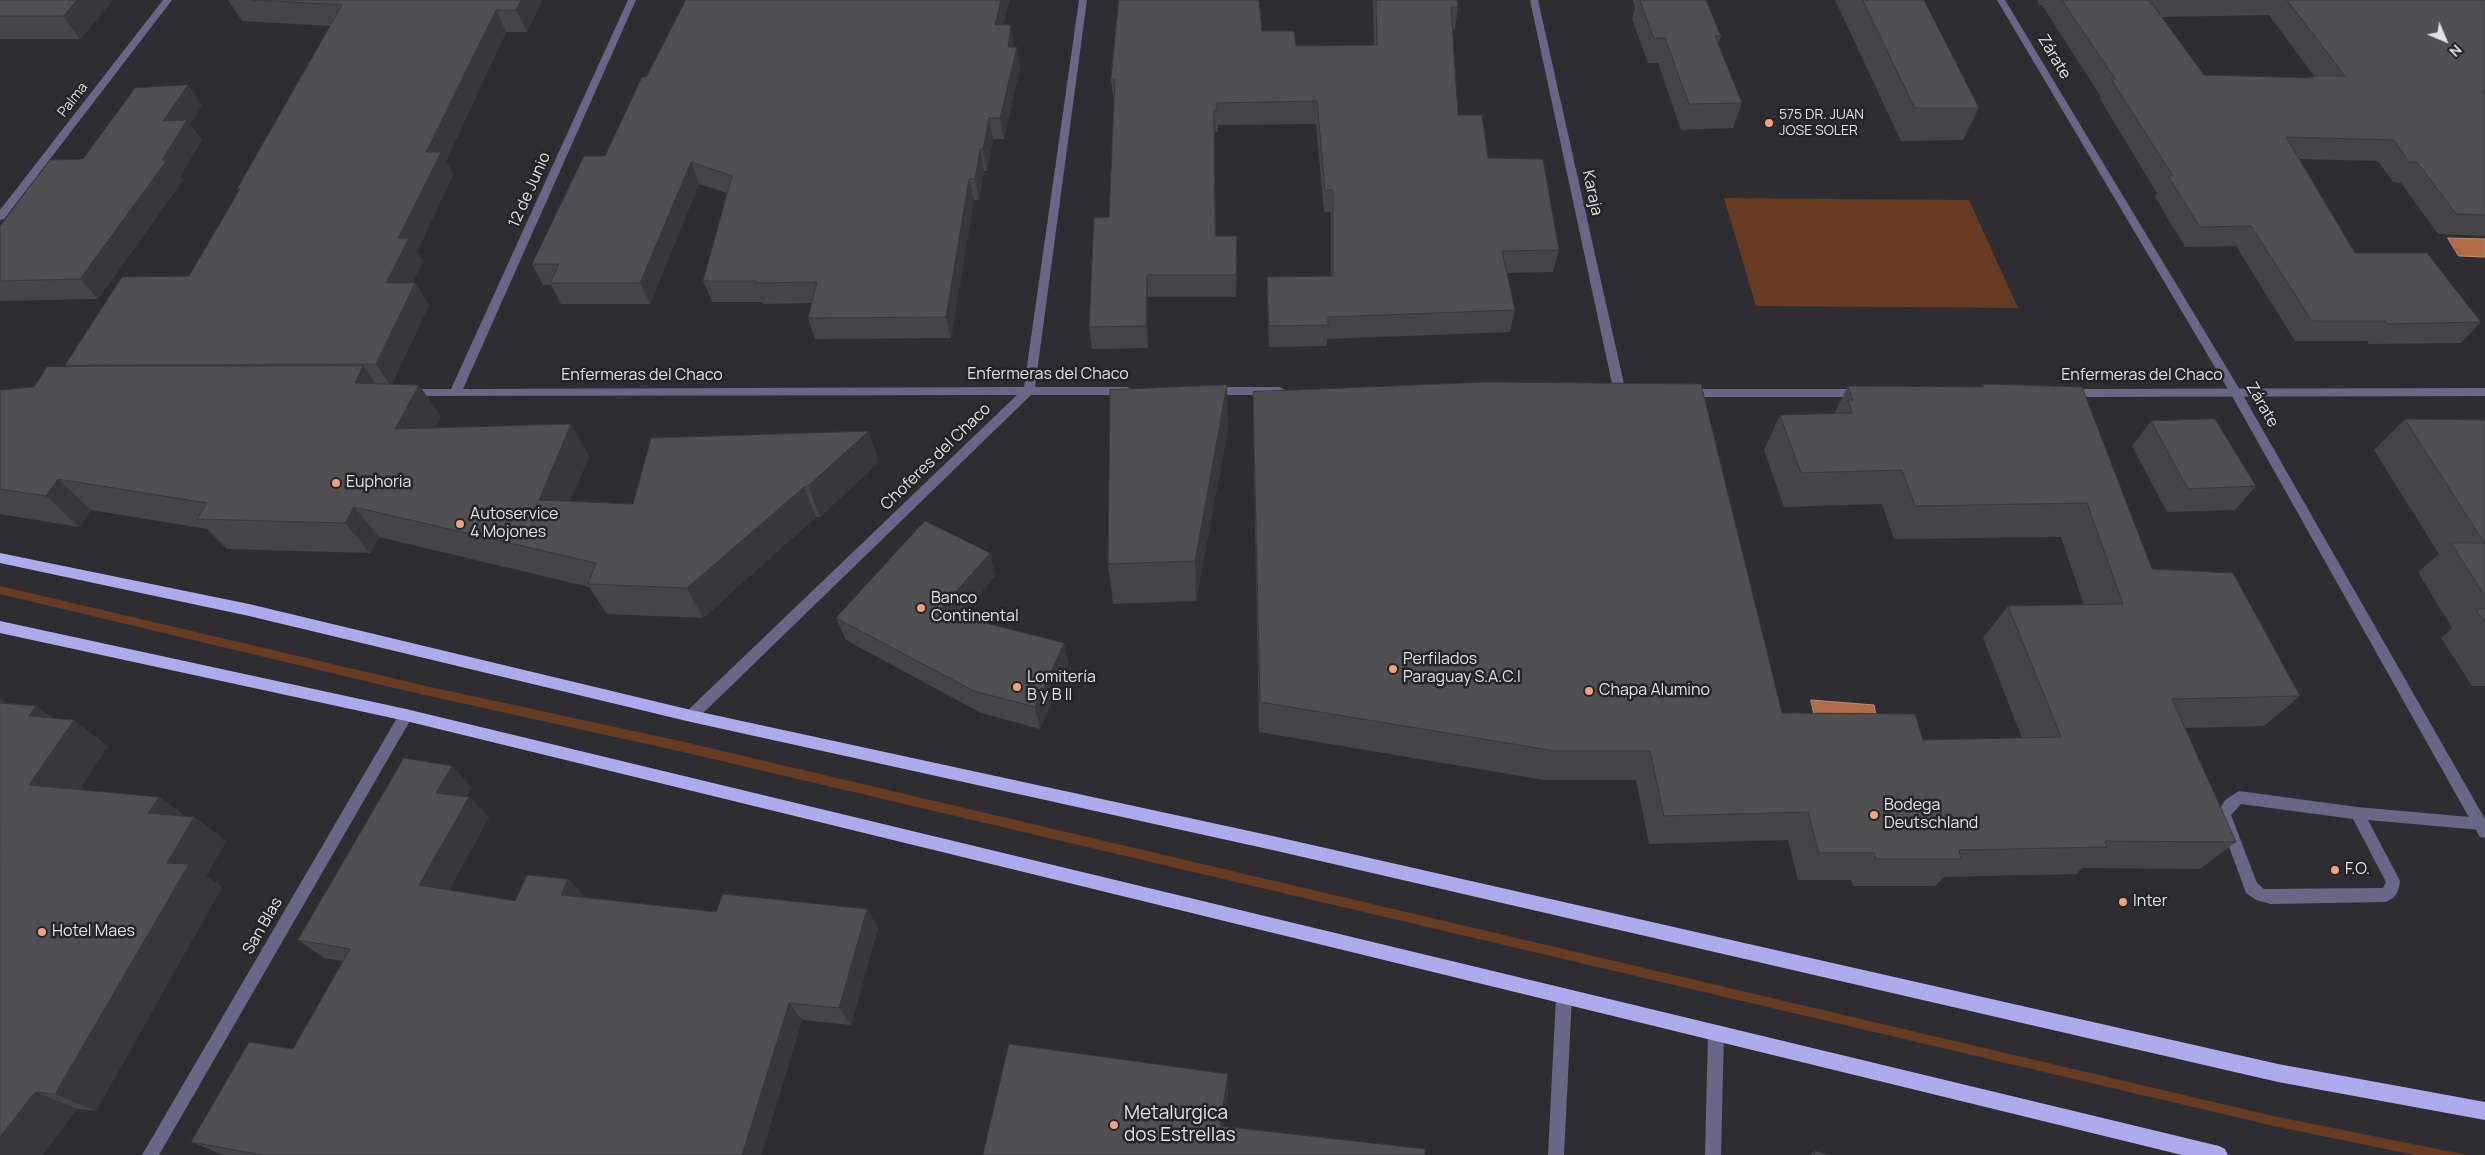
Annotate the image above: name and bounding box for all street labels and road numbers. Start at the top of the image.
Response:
street label: Zárate [2033,31,2075,83]
street label: Palma [54,80,92,120]
street label: 12 de Junio [505,149,555,231]
street label: Karaja [1578,169,1606,217]
street label: Enfermeras del Chaco [967,365,1129,385]
street label: Enfermeras del Chaco [561,366,723,386]
street label: Enfermeras del Chaco [2061,366,2223,386]
street label: Zárate [2242,379,2282,431]
street label: Choferes del Chaco [877,400,995,514]
street label: San Blas [239,894,287,958]

